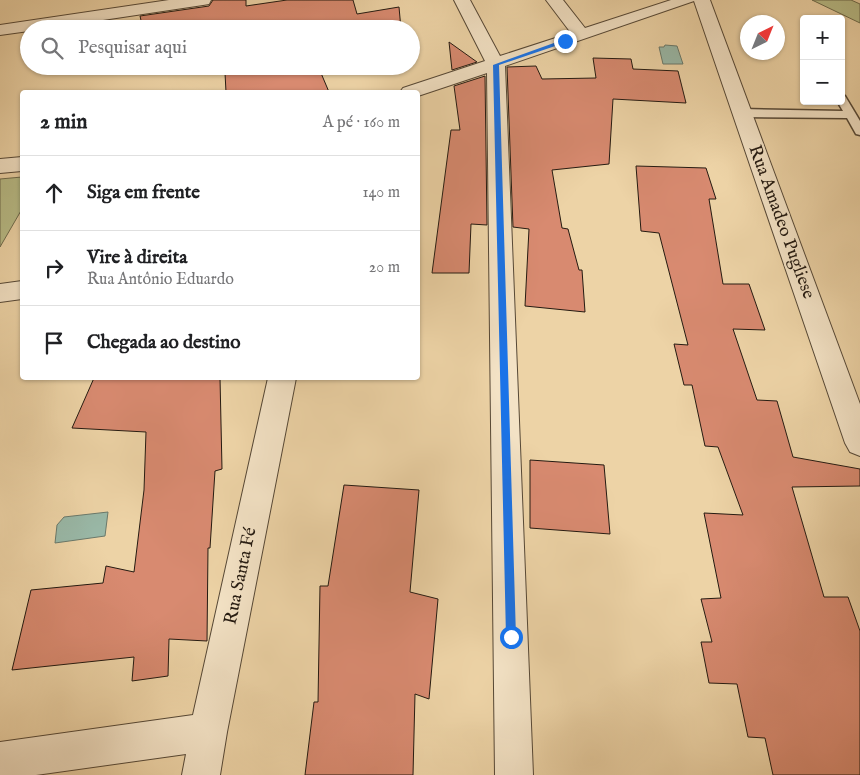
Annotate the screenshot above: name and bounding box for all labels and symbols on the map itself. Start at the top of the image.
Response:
north arrow [740,15,785,60]
route end [554,30,577,53]
street label: Rua Amadeo Pugliese [742,142,820,302]
street label: Rua Santa Fé [219,525,263,627]
route start [500,626,523,649]

